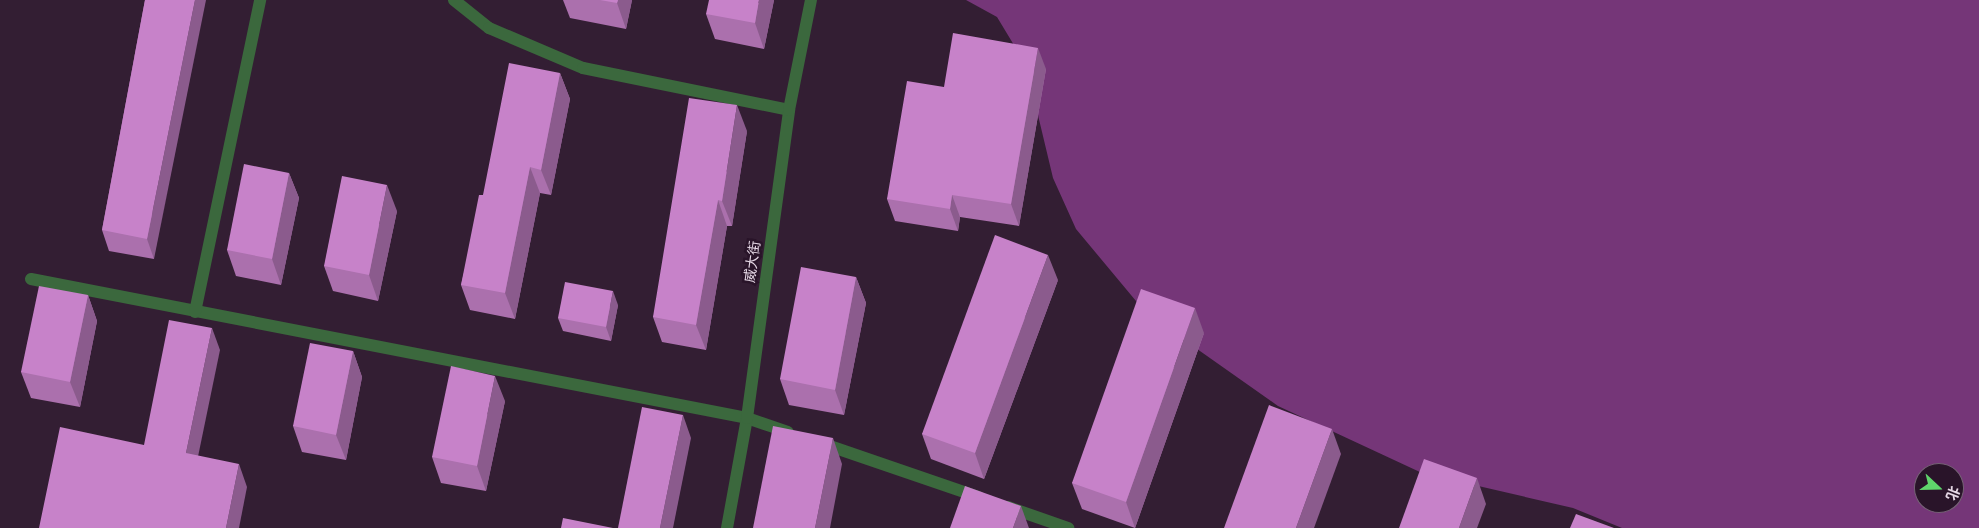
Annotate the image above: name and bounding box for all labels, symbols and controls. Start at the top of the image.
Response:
street label: 威大街 [742,240,764,284]
north arrow [1914,463,1964,513]
text: 北 [1942,484,1963,503]

